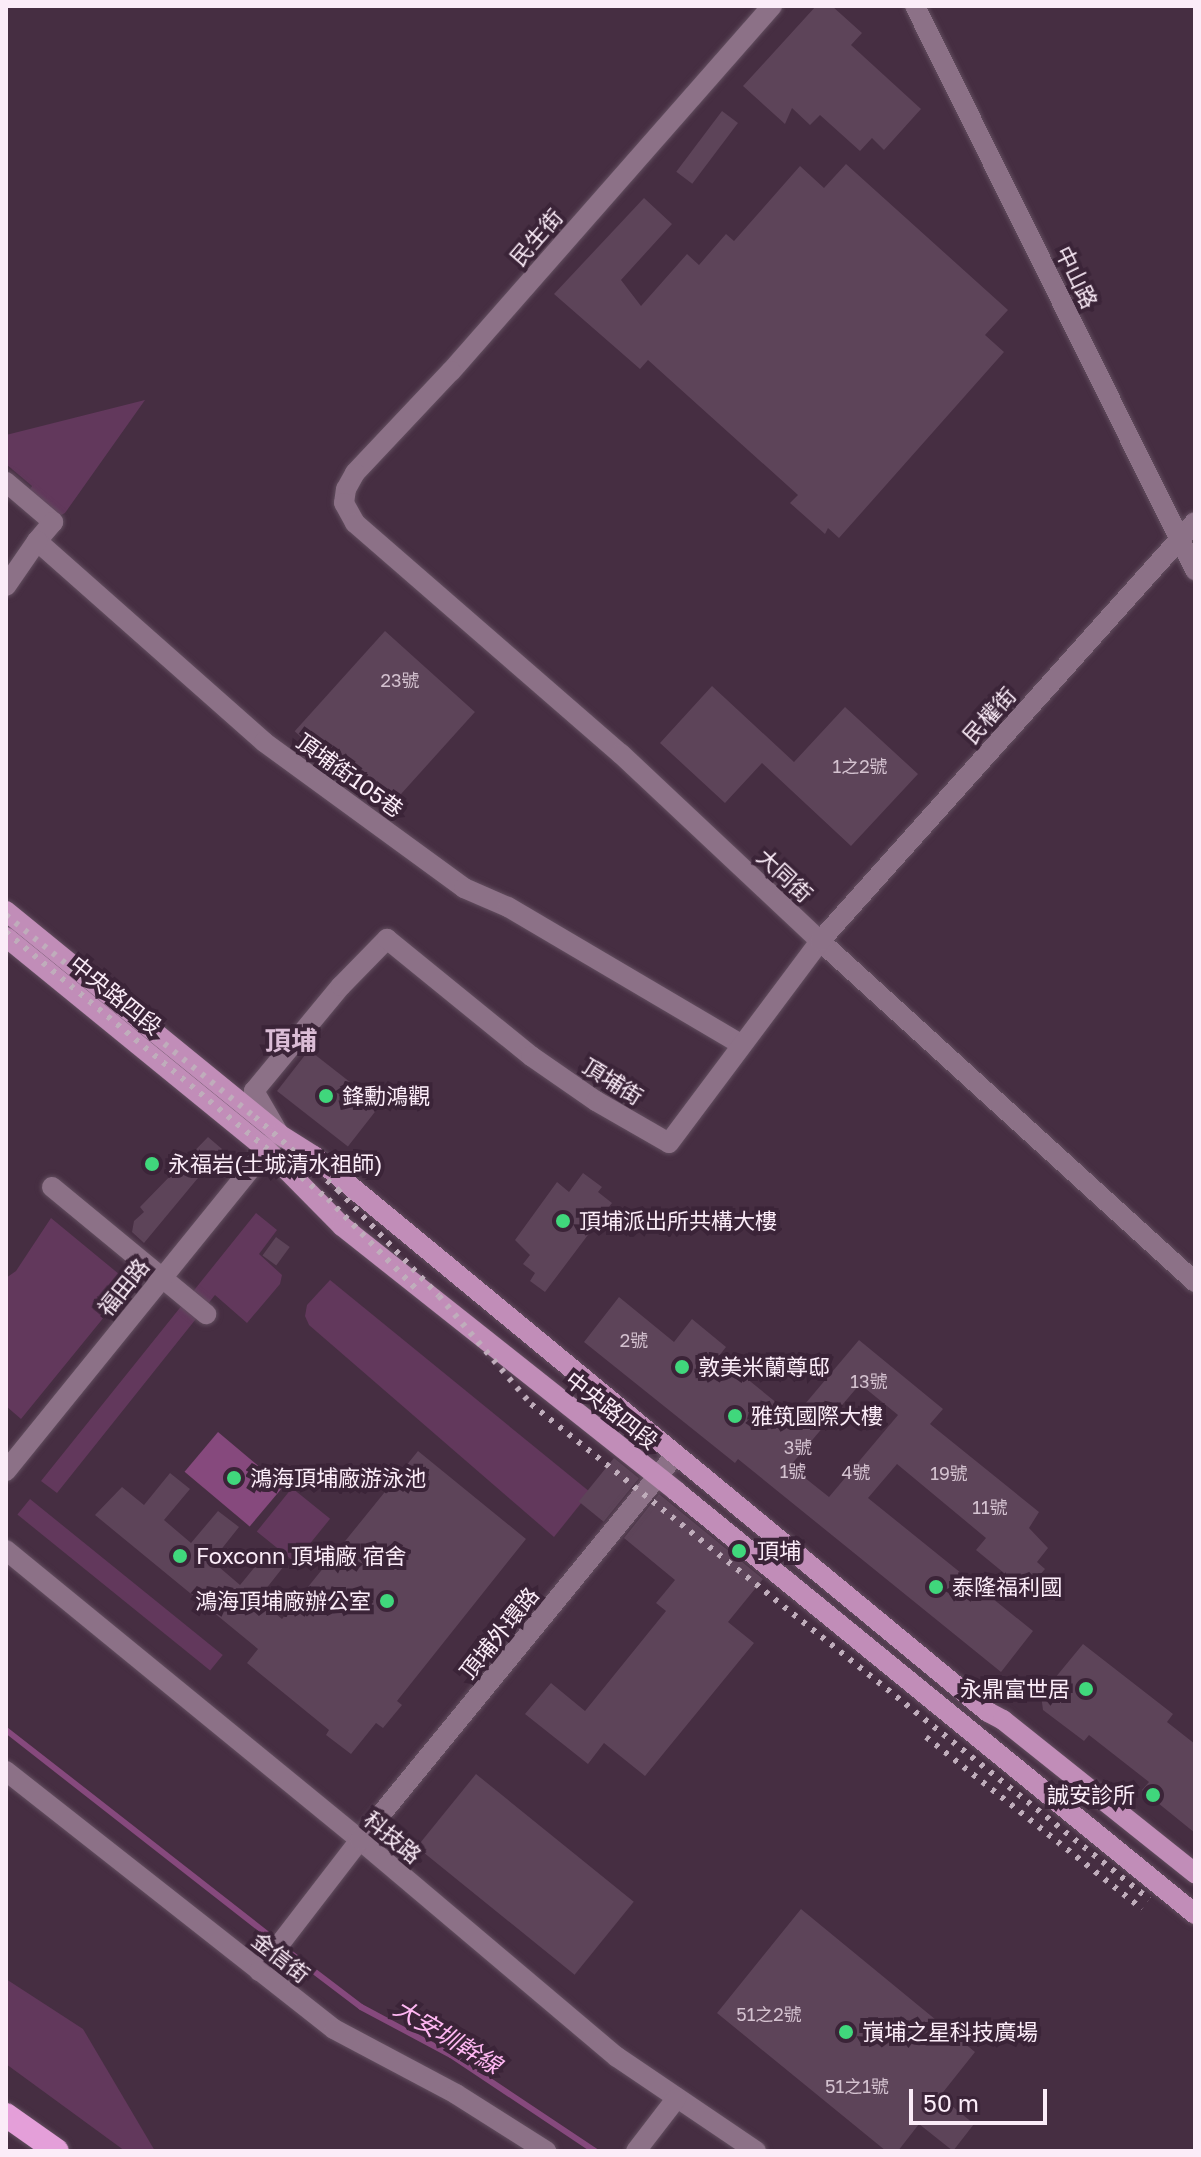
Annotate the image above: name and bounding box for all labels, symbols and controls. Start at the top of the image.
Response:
street label: 民生街 [504,203,568,271]
street label: 中山路 [1051,242,1103,312]
house number: 23號 [381,669,419,691]
street label: 民權街 [957,682,1021,748]
street label: 頂埔街105巷 [292,728,408,822]
house number: 1之2號 [832,755,888,777]
street label: 大同街 [752,843,818,907]
street label: 中央路四段 [65,950,167,1040]
district label: 頂埔 [265,1025,317,1057]
street label: 頂埔街 [578,1052,648,1110]
place label: 鋒勳鴻觀 [342,1083,430,1109]
marker: 鋒勳鴻觀 [317,1087,335,1105]
place label: 永福岩(土城清水祖師) [168,1151,383,1177]
marker: 永福岩(土城清水祖師) [143,1155,161,1173]
place label: 頂埔派出所共構大樓 [579,1208,777,1234]
marker: 頂埔派出所共構大樓 [554,1212,572,1230]
street label: 福田路 [92,1253,154,1321]
house number: 2號 [620,1329,648,1351]
place label: 敦美米蘭尊邸 [698,1354,830,1380]
marker: 敦美米蘭尊邸 [673,1358,691,1376]
street label: 中央路四段 [561,1366,663,1454]
house number: 13號 [850,1370,888,1392]
place label: 雅筑國際大樓 [751,1403,883,1429]
marker: 雅筑國際大樓 [726,1407,744,1425]
house number: 3號 [784,1436,812,1458]
house number: 1號 [780,1460,806,1482]
house number: 4號 [842,1461,870,1483]
house number: 19號 [930,1462,968,1484]
place label: 鴻海頂埔廠游泳池 [250,1465,426,1491]
marker: 鴻海頂埔廠游泳池 [225,1469,243,1487]
house number: 11號 [972,1496,1008,1518]
place label: 頂埔 [757,1538,801,1564]
marker: 頂埔 [728,1540,750,1562]
place label: Foxconn 頂埔廠 宿舍 [196,1543,407,1569]
marker: Foxconn 頂埔廠 宿舍 [171,1547,189,1565]
place label: 泰隆福利國 [952,1574,1062,1600]
marker: 泰隆福利國 [927,1578,945,1596]
street label: 頂埔外環路 [454,1582,544,1684]
place label: 鴻海頂埔廠辦公室 [195,1588,371,1614]
marker: 鴻海頂埔廠辦公室 [378,1592,396,1610]
place label: 永鼎富世居 [960,1676,1070,1702]
marker: 永鼎富世居 [1077,1680,1095,1698]
place label: 誠安診所 [1047,1782,1135,1808]
marker: 誠安診所 [1142,1784,1164,1806]
street label: 科技路 [359,1806,427,1868]
street label: 金信街 [247,1926,315,1988]
water label: 大安圳幹線 [389,1993,507,2079]
house number: 51之2號 [736,2003,802,2025]
place label: 嵿埔之星科技廣場 [862,2019,1038,2045]
marker: 嵿埔之星科技廣場 [837,2023,855,2041]
scale bar [913,2073,1051,2123]
house number: 51之1號 [825,2075,889,2097]
text: 50 m [923,2088,979,2117]

